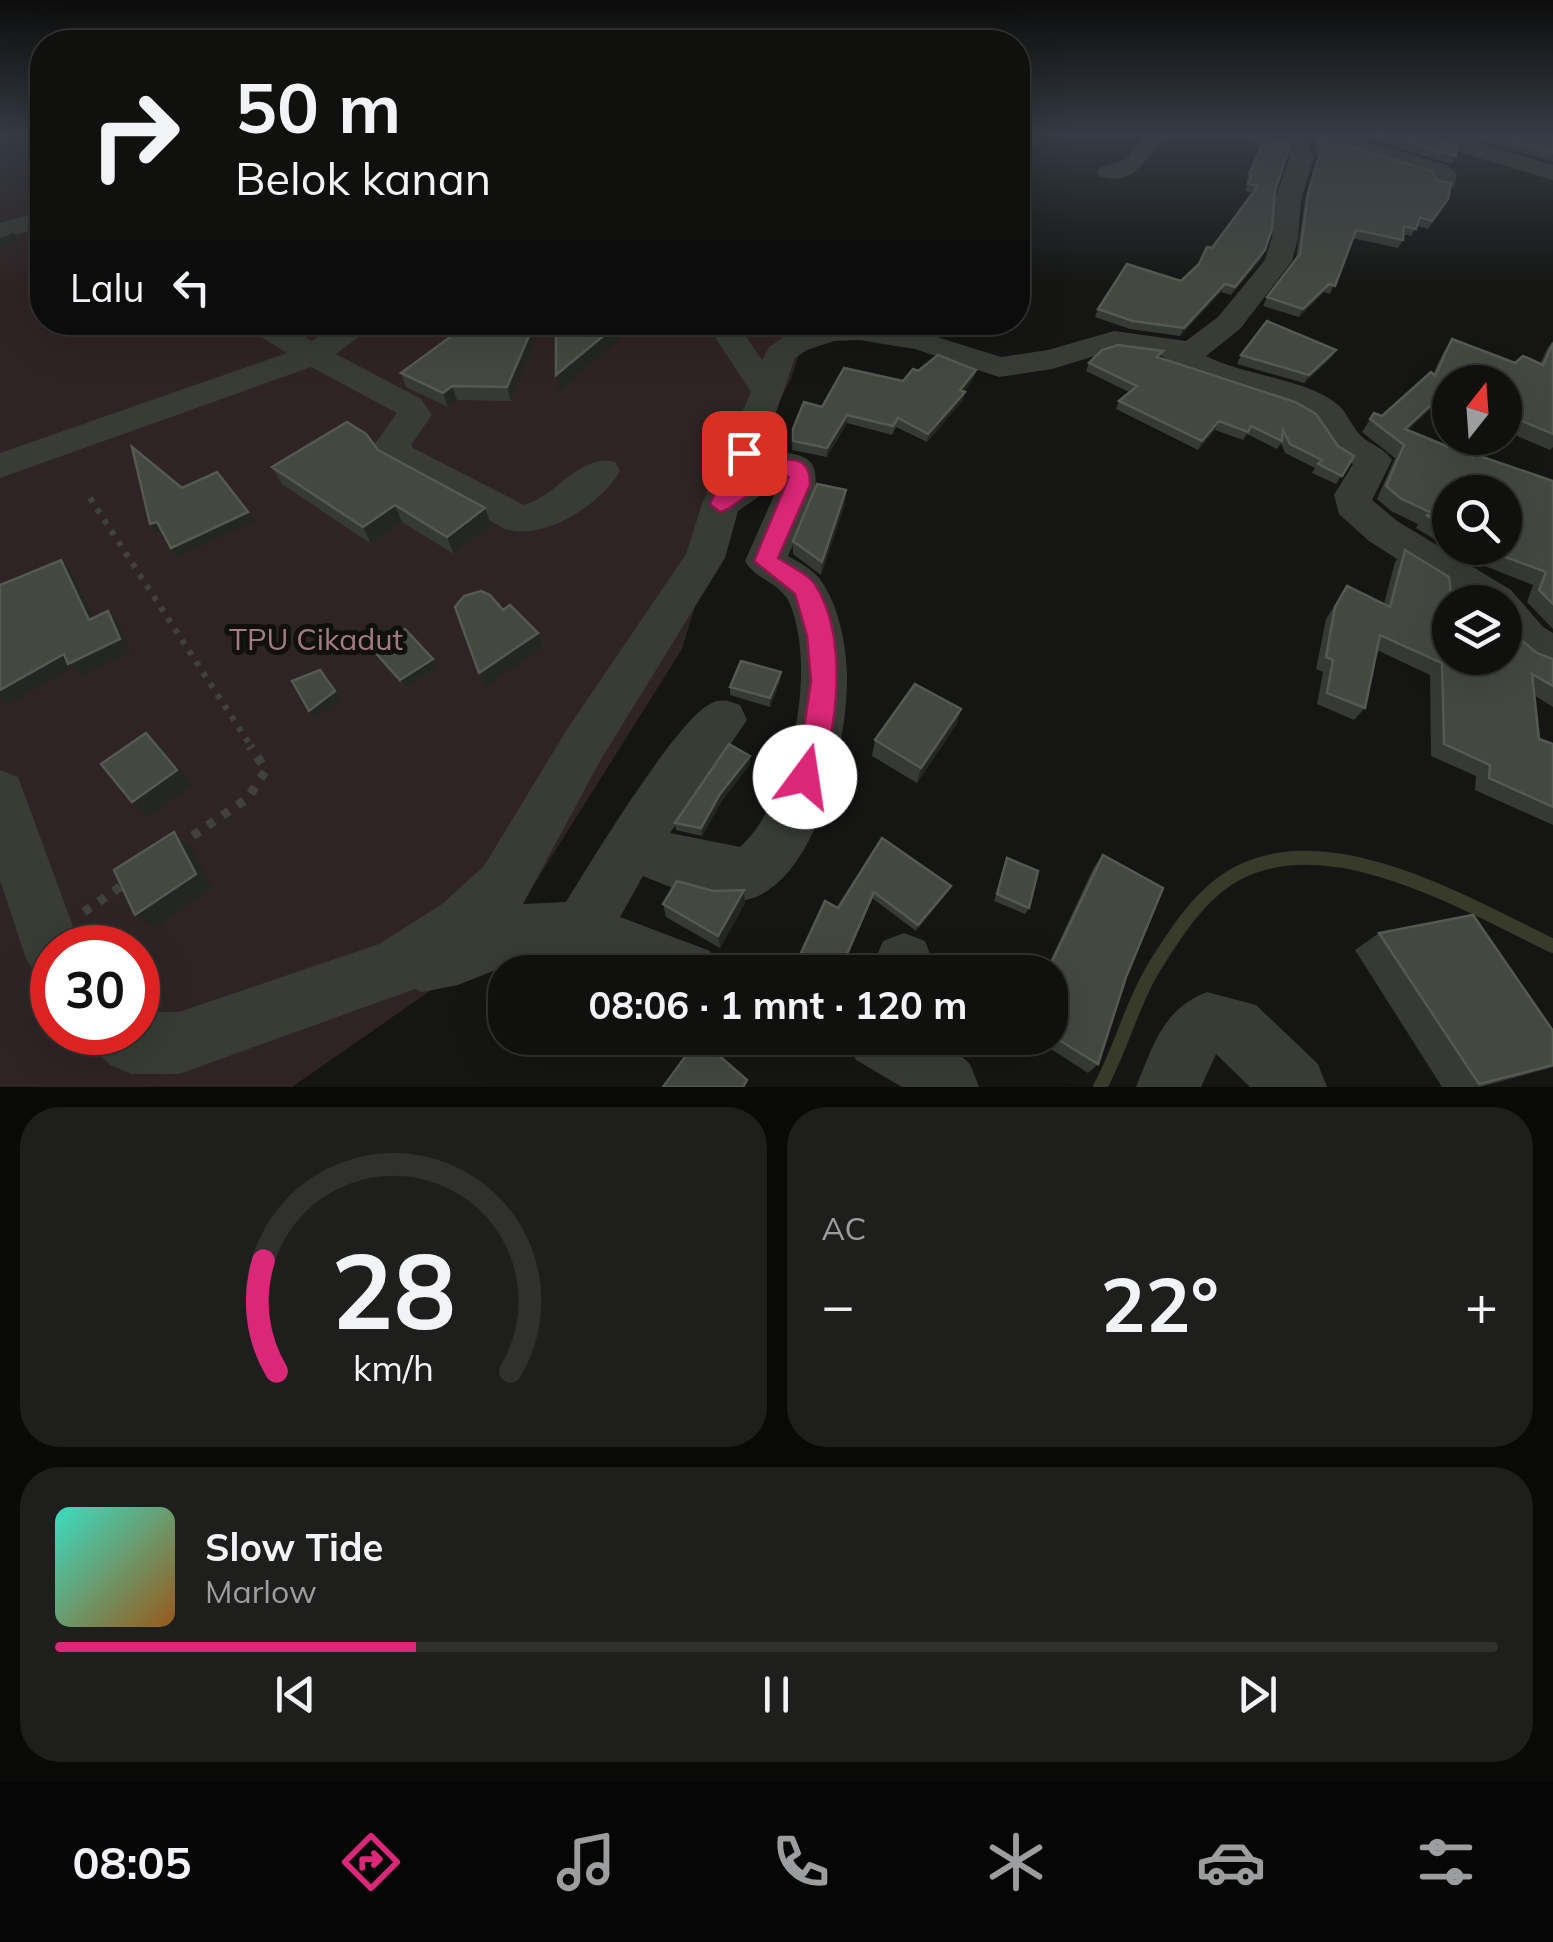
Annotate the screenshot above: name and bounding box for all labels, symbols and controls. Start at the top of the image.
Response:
text: 50 m [235,63,401,151]
icon: right [70,70,200,200]
text: Belok kanan [235,150,491,206]
icon: left [164,260,219,315]
text: Lalu [70,264,144,312]
north arrow [1432,365,1522,455]
map controls [1432,365,1522,675]
pin [702,411,787,496]
icon: arrive [717,426,772,481]
button: search [1432,475,1522,565]
button: layers [1432,585,1522,675]
park label: TPU Cikadut [229,620,403,658]
position arrow [753,725,857,829]
speed limit sign: 30 [30,925,160,1055]
text: 08:06 · 1 mnt · 120 m [588,981,968,1029]
text: AC [822,1208,867,1248]
text: 28 [331,1224,456,1355]
text: 22° [1101,1257,1219,1351]
text: − [822,1270,855,1339]
text: + [1465,1270,1498,1339]
text: km/h [353,1345,434,1390]
text: Slow Tide [205,1523,383,1571]
text: Marlow [205,1571,317,1611]
icon: previous [268,1667,323,1722]
icon: pause [749,1667,804,1722]
icon: next [1230,1667,1285,1722]
icon: directions [336,1827,406,1897]
icon: music [551,1827,621,1897]
icon: phone [766,1827,836,1897]
icon: climate [981,1827,1051,1897]
icon: car [1196,1827,1266,1897]
icon: filters [1411,1827,1481,1897]
text: 08:05 [72,1834,192,1890]

